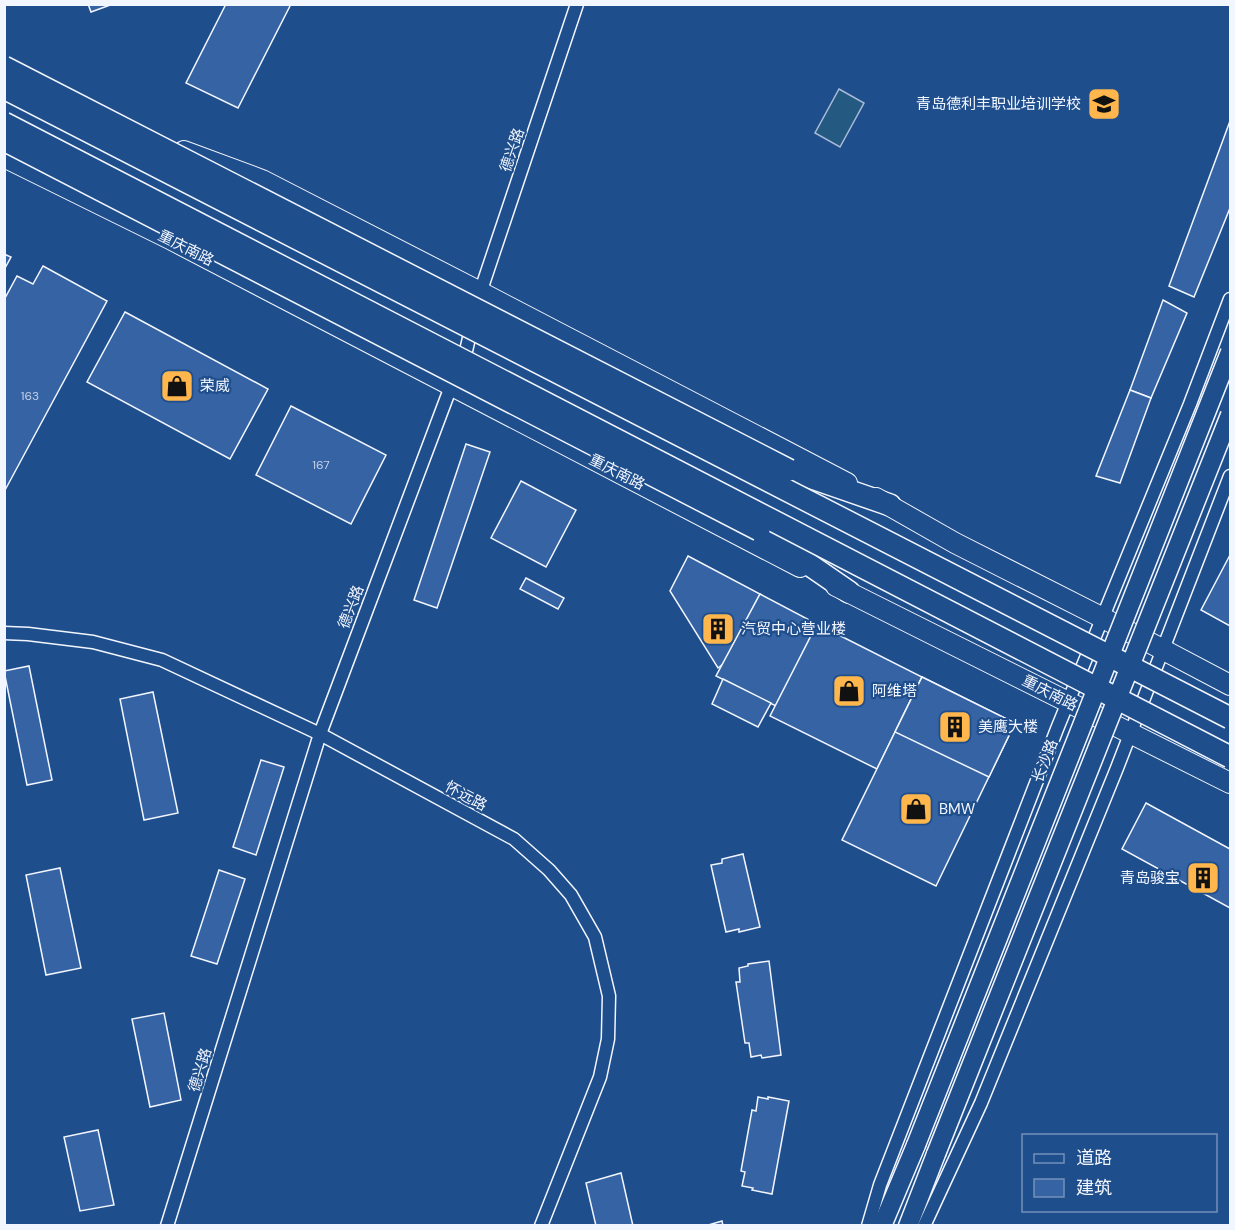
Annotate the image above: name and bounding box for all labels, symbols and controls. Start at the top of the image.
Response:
school or university icon: 青岛德利丰职业培训学校 [1086,86,1122,122]
place label: 青岛德利丰职业培训学校 [916,94,1081,114]
street label: 德兴路 [495,125,529,175]
street label: 重庆南路 [155,225,217,271]
shop icon: 荣威 [159,368,195,404]
place label: 荣威 [200,376,230,396]
house number: 163 [21,388,39,404]
street label: 重庆南路 [586,449,648,495]
house number: 167 [312,457,330,473]
street label: 德兴路 [334,582,368,632]
building icon: 汽贸中心营业楼 [700,611,736,647]
place label: 汽贸中心营业楼 [741,619,846,639]
street label: 重庆南路 [1019,670,1081,716]
shop icon: 阿维塔 [831,673,867,709]
place label: 阿维塔 [872,681,917,701]
building icon: 美鹰大楼 [937,709,973,745]
place label: 美鹰大楼 [978,717,1038,737]
street label: 长沙路 [1028,736,1062,786]
street label: 怀远路 [441,777,491,815]
shop icon: BMW [898,791,934,827]
place label: BMW [939,799,976,819]
building icon: 青岛骏宝 [1185,860,1221,896]
place label: 青岛骏宝 [1120,868,1180,888]
street label: 德兴路 [184,1046,216,1094]
legend [1022,1134,1217,1212]
text: 道路 [1076,1146,1112,1170]
text: 建筑 [1076,1176,1112,1200]

